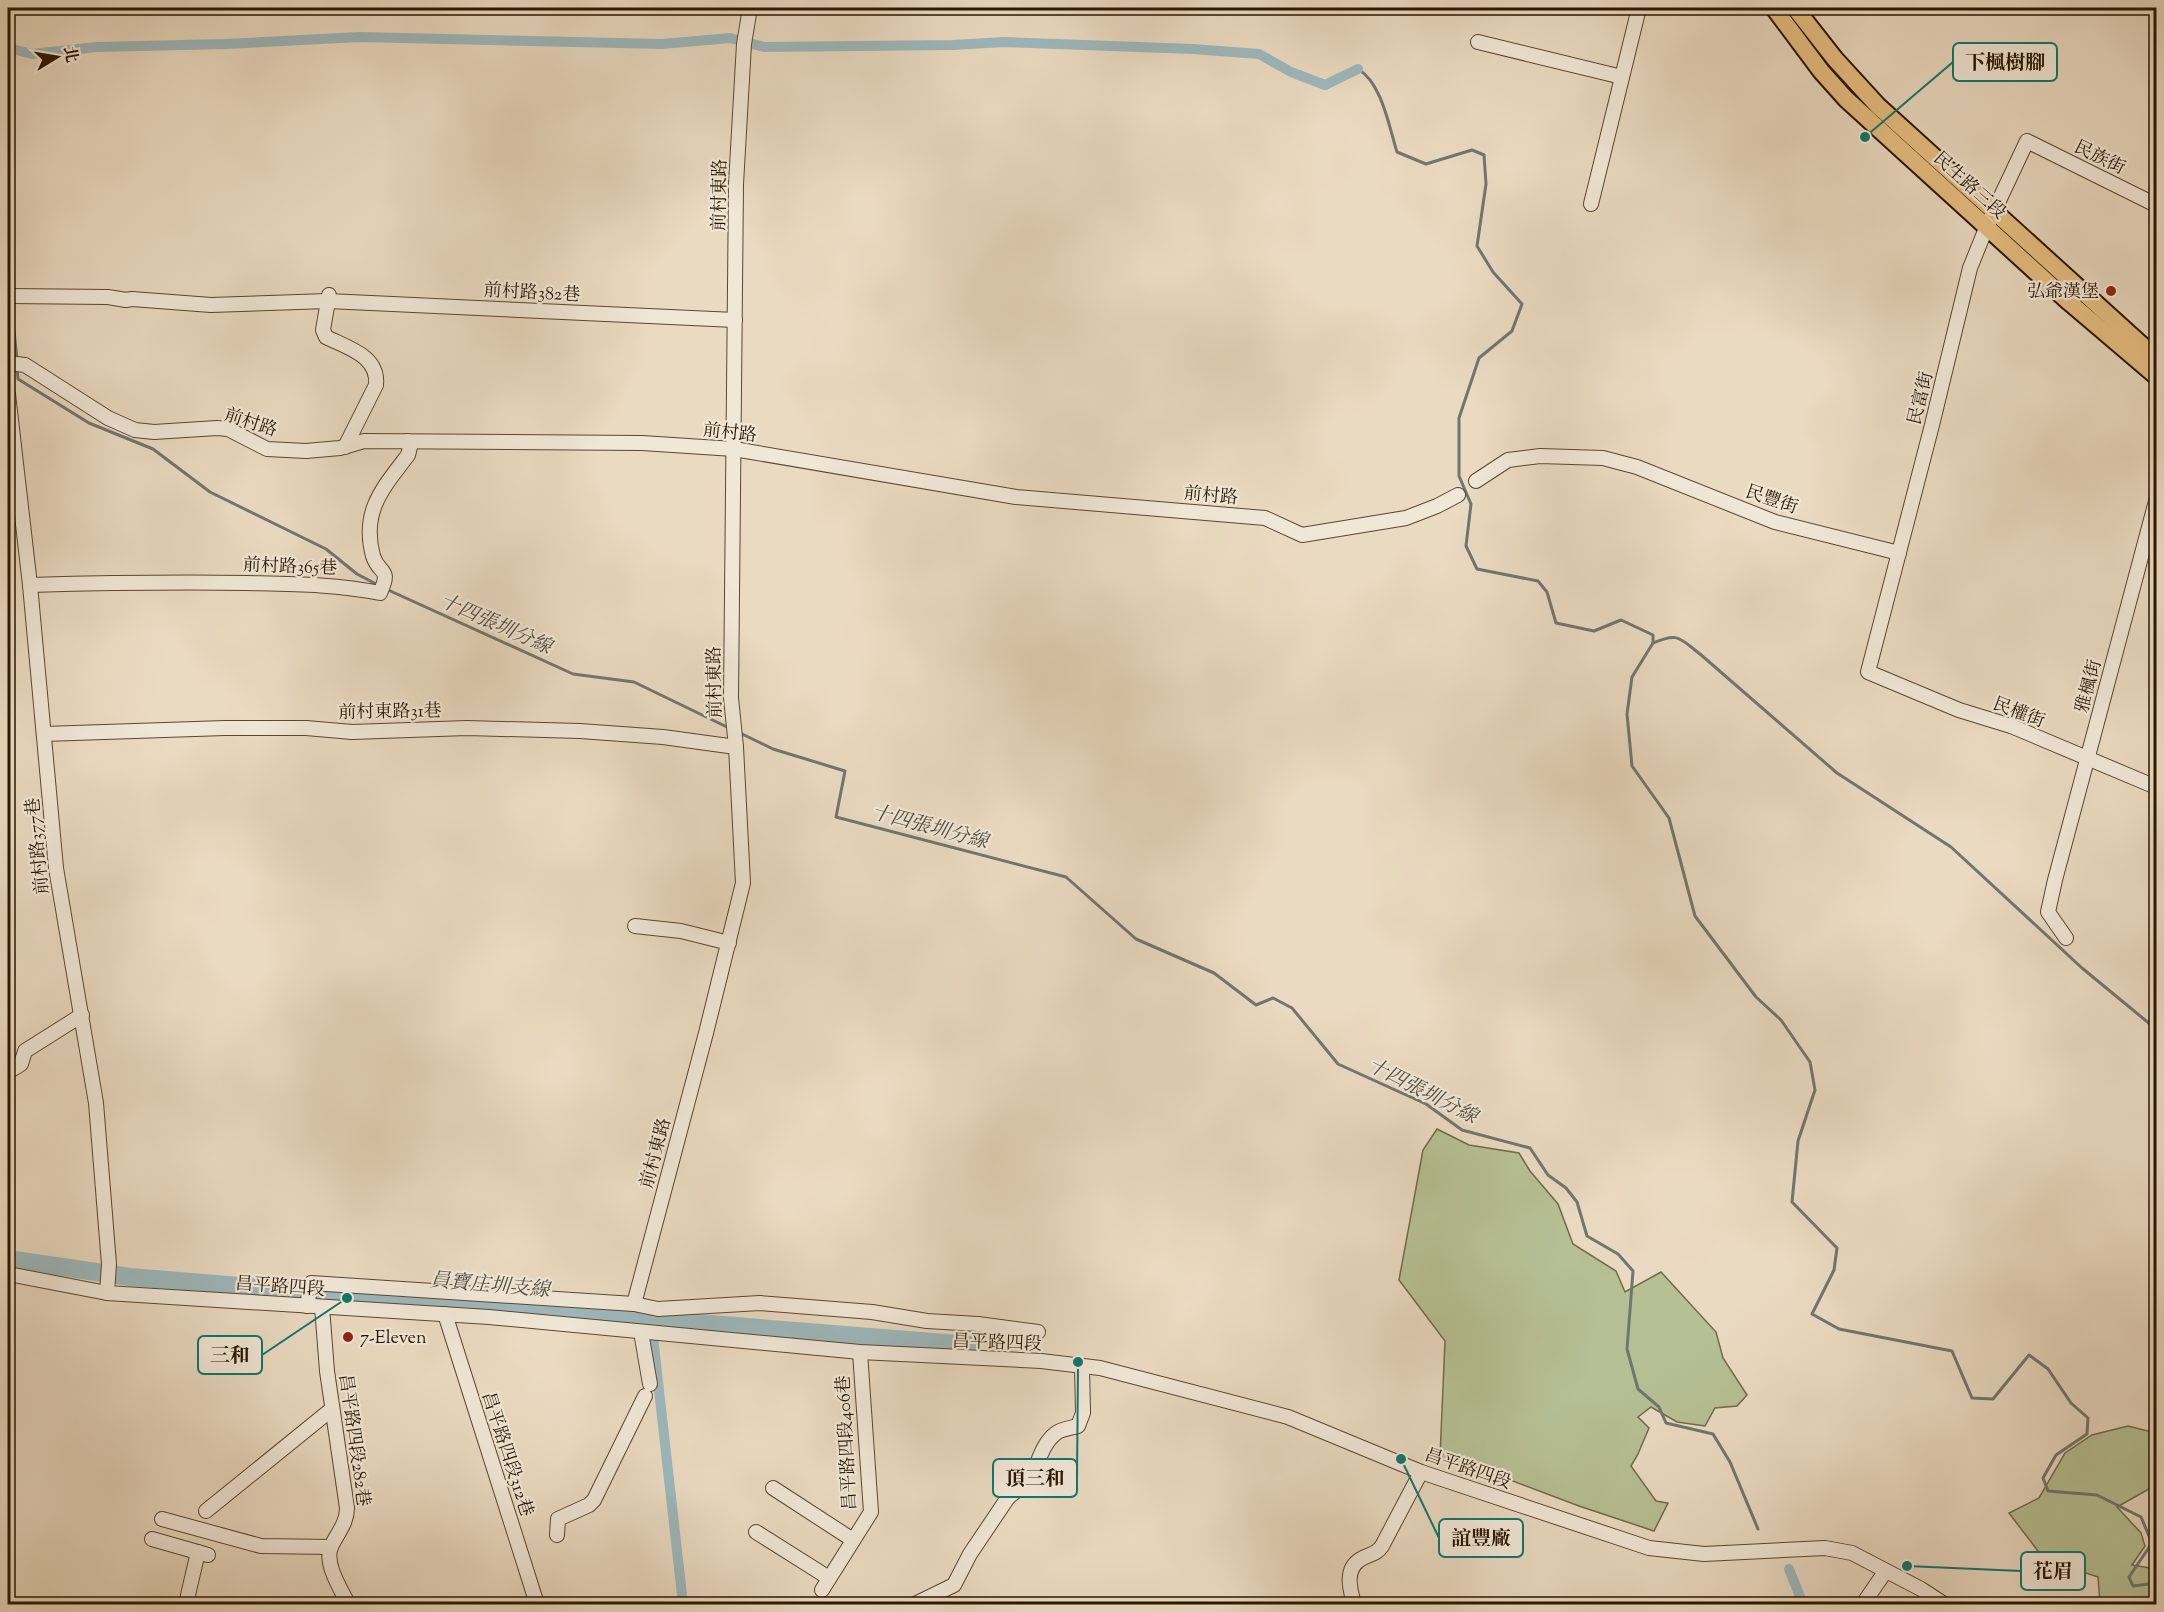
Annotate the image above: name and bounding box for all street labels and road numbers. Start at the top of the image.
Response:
street label: 民族街 [2069,135,2129,182]
street label: 民生路三段 [1927,147,2011,226]
street label: 前村東路 [707,159,735,231]
street label: 前村路382巷 [483,278,581,310]
street label: 民富街 [1903,369,1941,428]
street label: 前村路 [221,403,280,445]
street label: 前村路 [702,418,758,450]
street label: 民豐街 [1742,480,1801,522]
street label: 前村路 [1183,482,1239,512]
street label: 前村路365巷 [242,553,337,583]
street label: 前村東路 [702,646,730,718]
street label: 雅楓街 [2070,657,2109,716]
street label: 民權街 [1988,692,2048,736]
street label: 前村東路31巷 [338,699,442,727]
street label: 前村路377巷 [21,796,57,896]
street label: 前村東路 [635,1115,679,1192]
street label: 昌平路四段 [234,1272,326,1304]
street label: 昌平路四段 [952,1329,1042,1359]
street label: 昌平路四段282巷 [331,1372,375,1508]
street label: 昌平路四段406巷 [831,1375,865,1511]
street label: 昌平路四段312巷 [474,1389,539,1520]
street label: 昌平路四段 [1421,1443,1514,1497]

